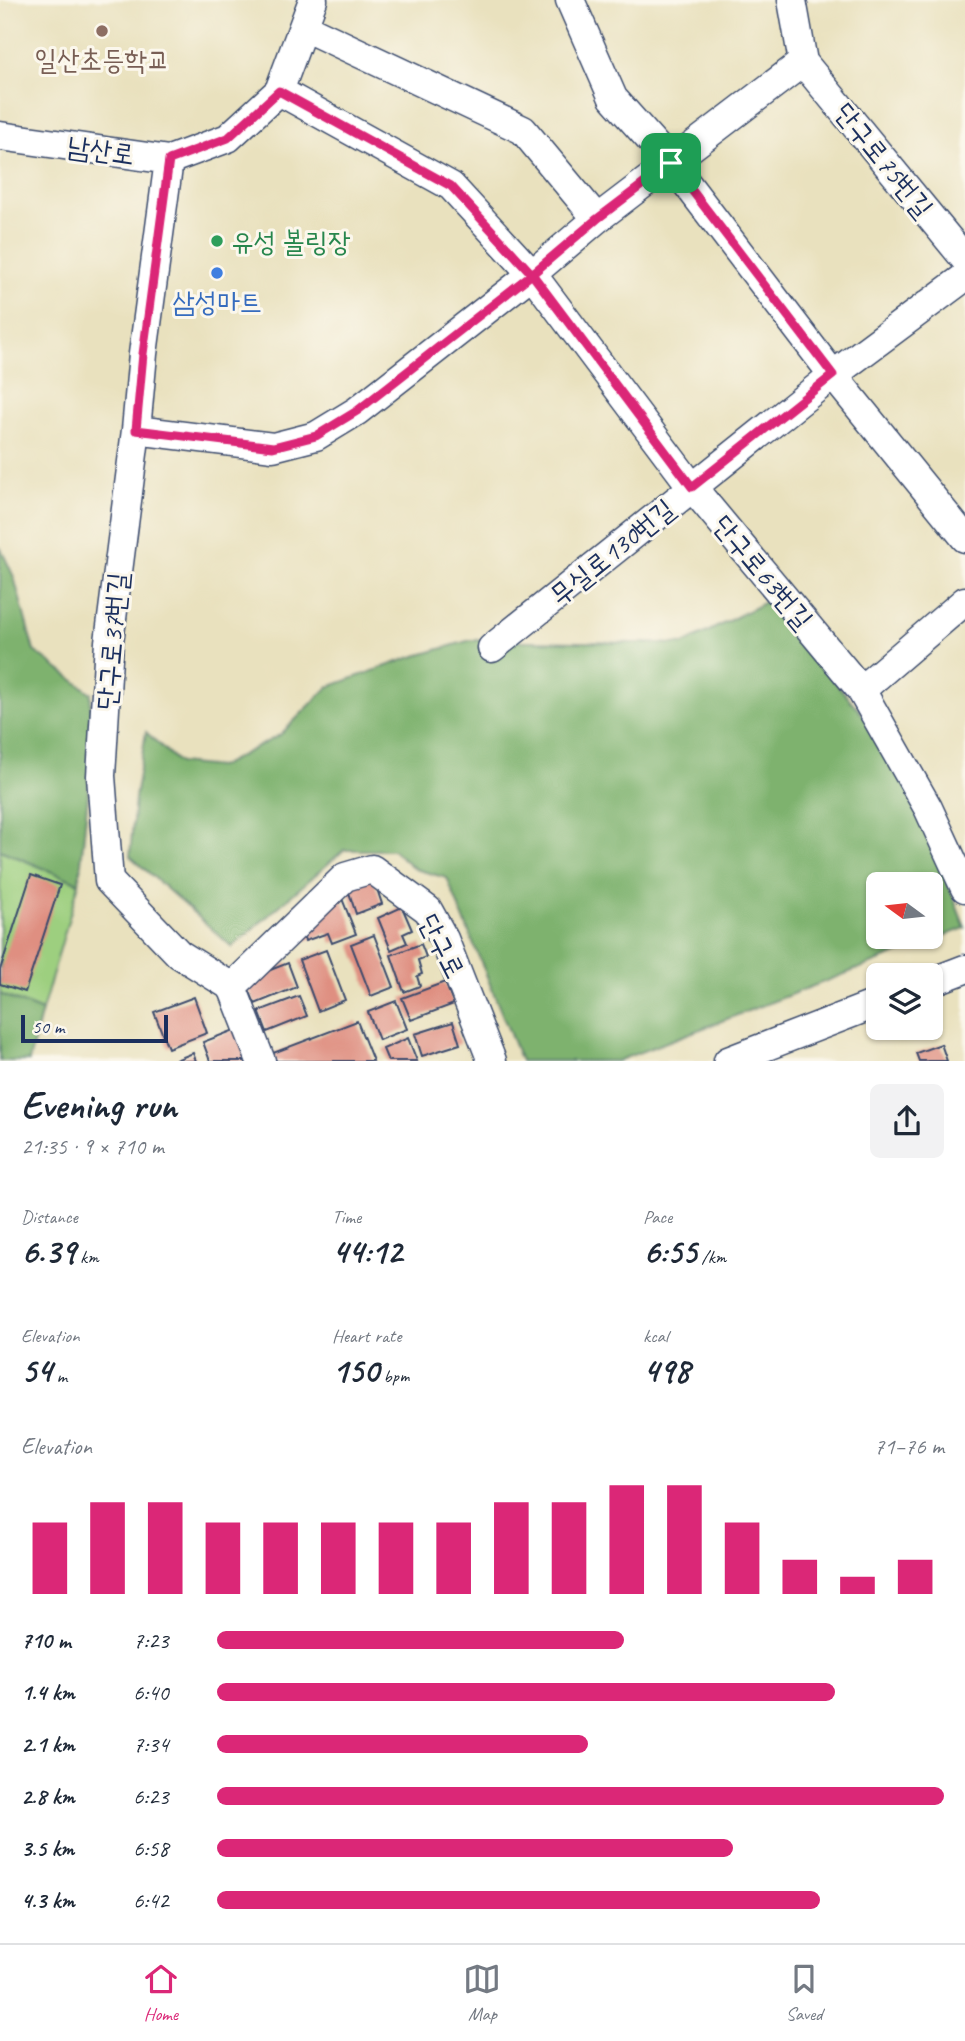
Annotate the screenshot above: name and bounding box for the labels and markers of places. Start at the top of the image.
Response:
marker: 일산초등학교 [94,23,110,39]
place label: 일산초등학교 [34,42,170,77]
pin [641,133,701,193]
place label: 유성 볼링장 [231,224,351,259]
marker: 유성 볼링장 [209,233,225,249]
marker: 삼성마트 [209,265,225,281]
place label: 삼성마트 [172,284,262,319]

